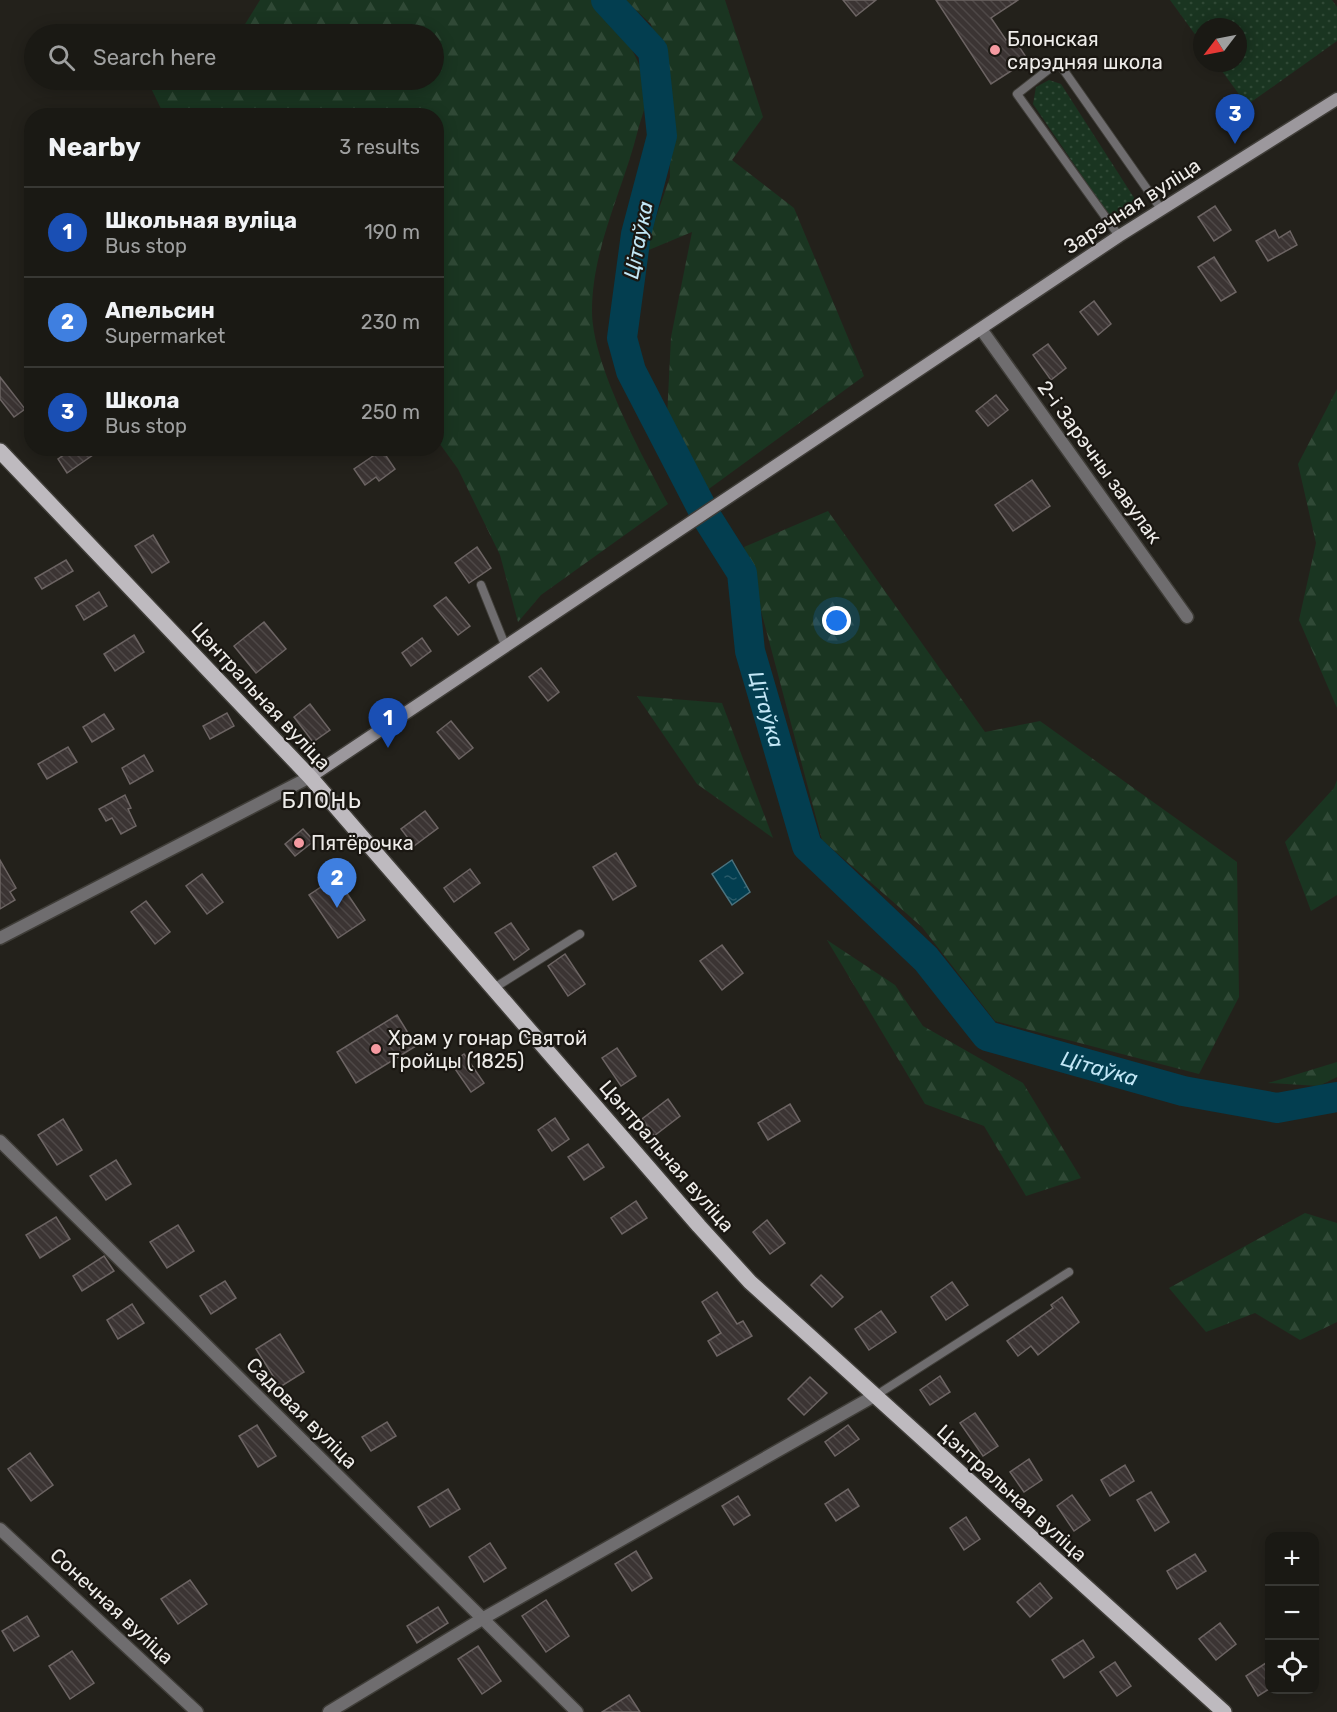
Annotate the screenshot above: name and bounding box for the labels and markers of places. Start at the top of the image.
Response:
place label: Блонская сярэдняя школа [1007,27,1163,74]
marker: Блонская сярэдняя школа [988,43,1002,57]
pin: 3 [1216,94,1254,144]
pin: 1 [368,698,408,748]
place label: Пятёрочка [311,831,414,855]
marker: Пятёрочка [292,836,306,850]
pin: 2 [318,858,356,908]
place label: Храм у гонар Святой Тройцы (1825) [388,1026,587,1073]
marker: Храм у гонар Святой Тройцы (1825) [369,1042,383,1056]

